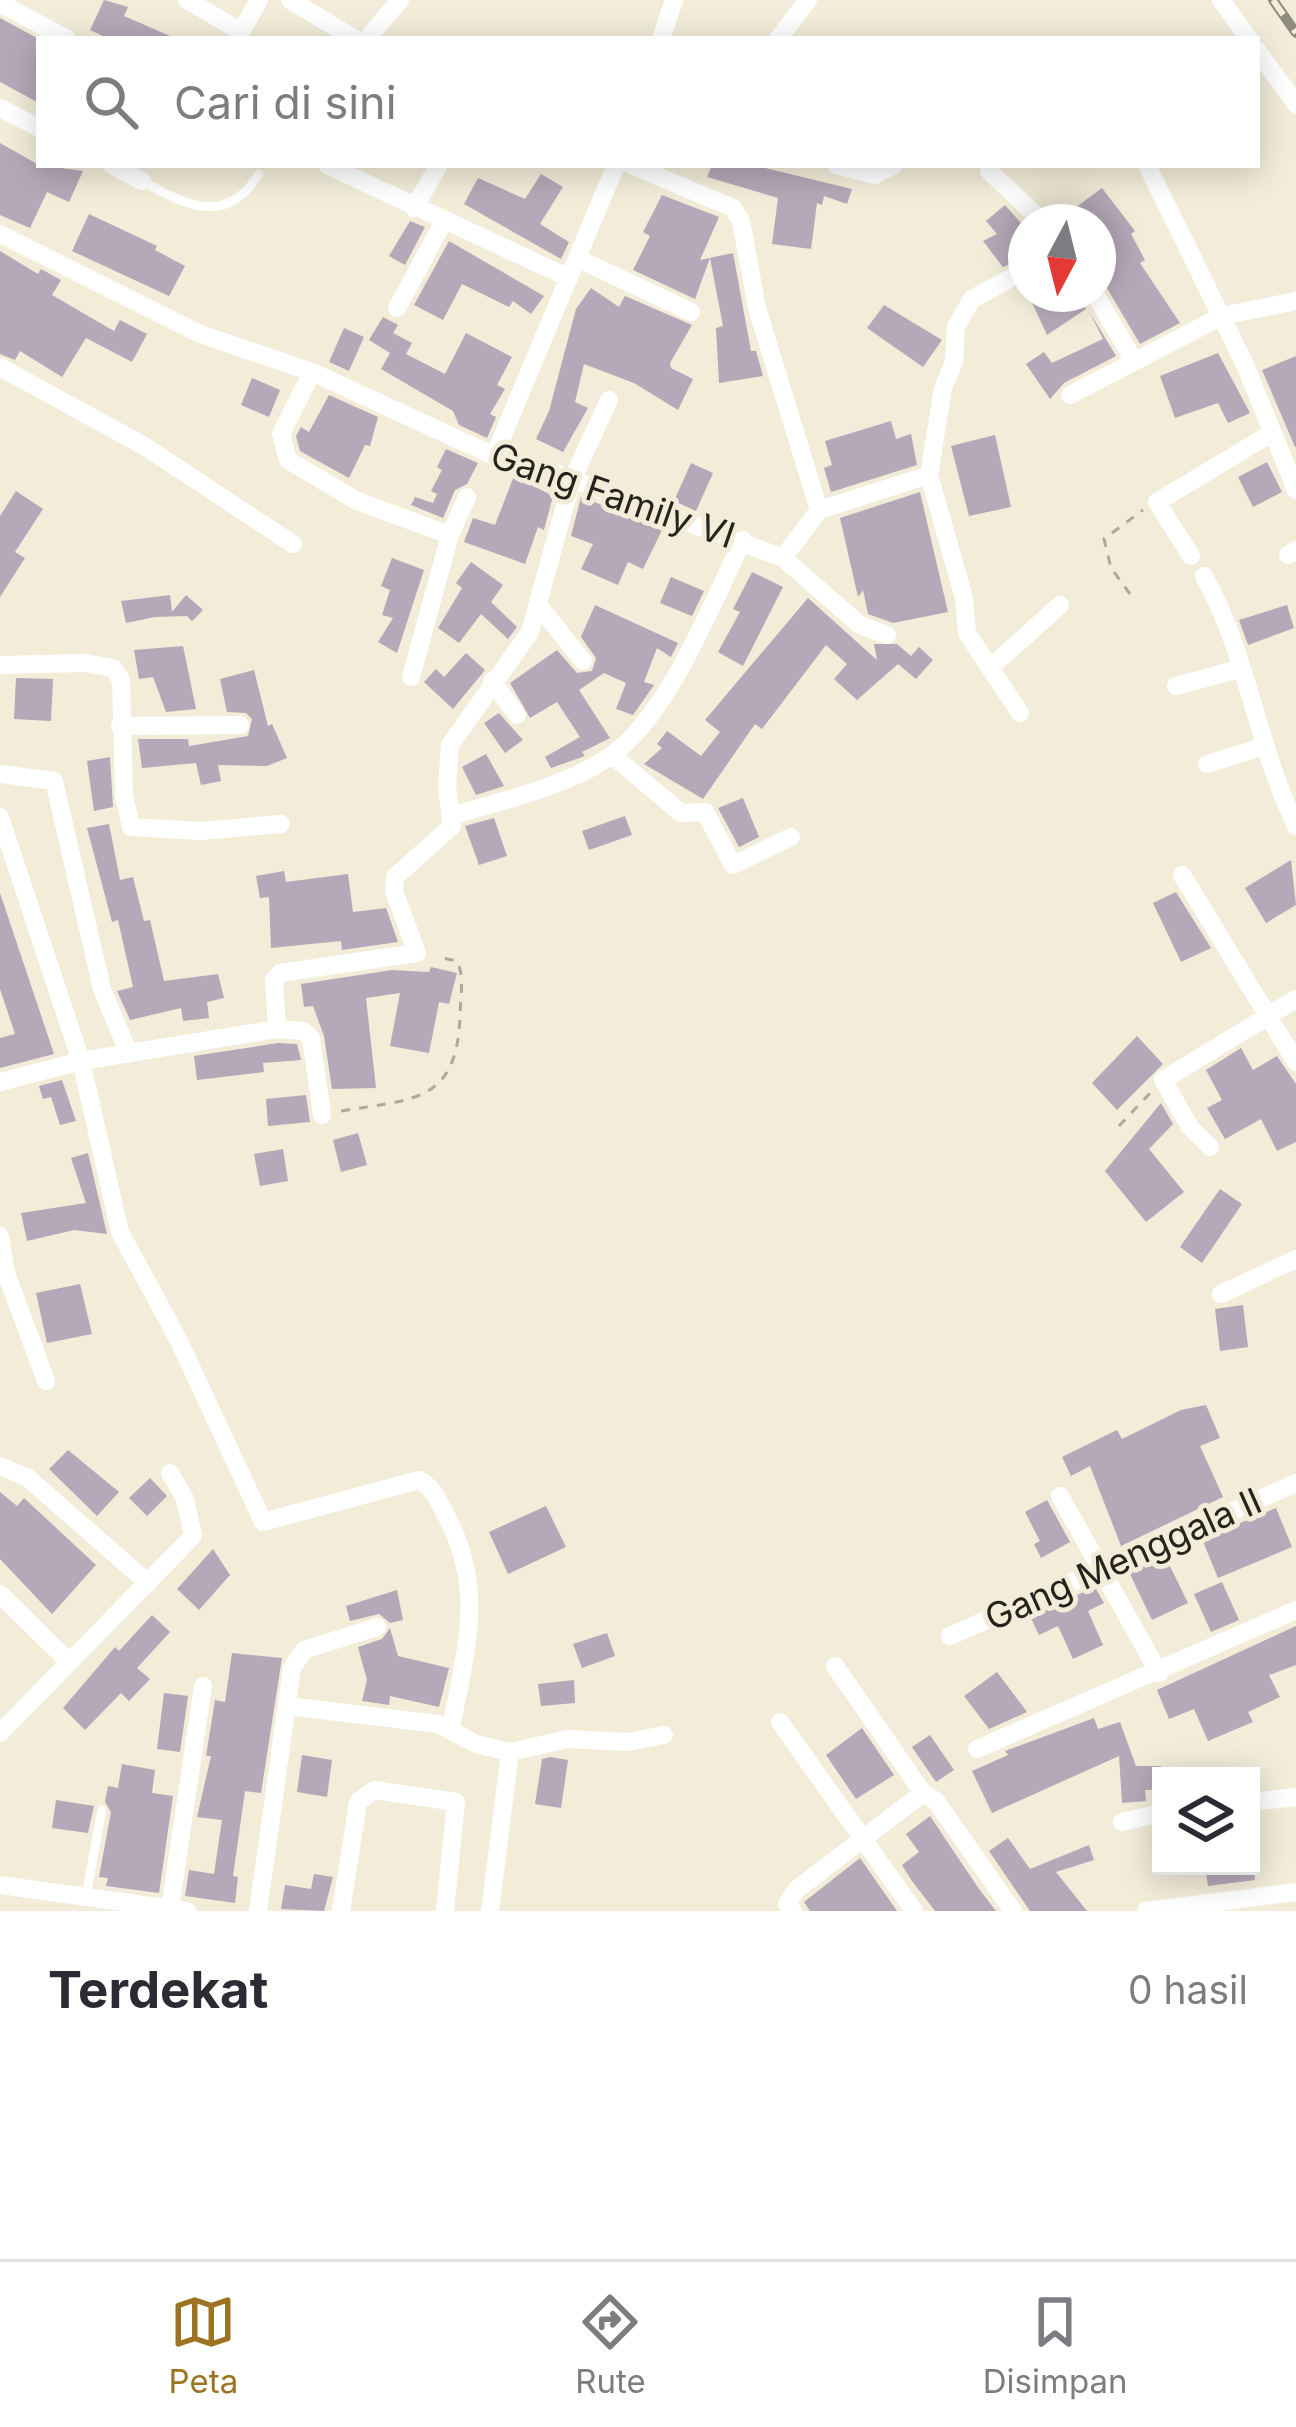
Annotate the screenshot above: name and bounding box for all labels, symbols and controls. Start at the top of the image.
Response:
search box [36,36,1260,168]
icon: search [78,69,144,135]
text: Cari di sini [174,75,397,130]
north arrow [1008,204,1116,312]
street label: Gang Family VI [485,433,741,557]
street label: Gang Menggala II [978,1478,1268,1640]
map controls [1152,1767,1260,1875]
button: layers [1152,1767,1260,1875]
text: Terdekat [48,1959,268,2020]
text: 0 hasil [1128,1966,1248,2013]
tab: Peta [169,2289,238,2401]
tab: Rute [575,2289,646,2401]
tab: Disimpan [983,2289,1127,2401]

